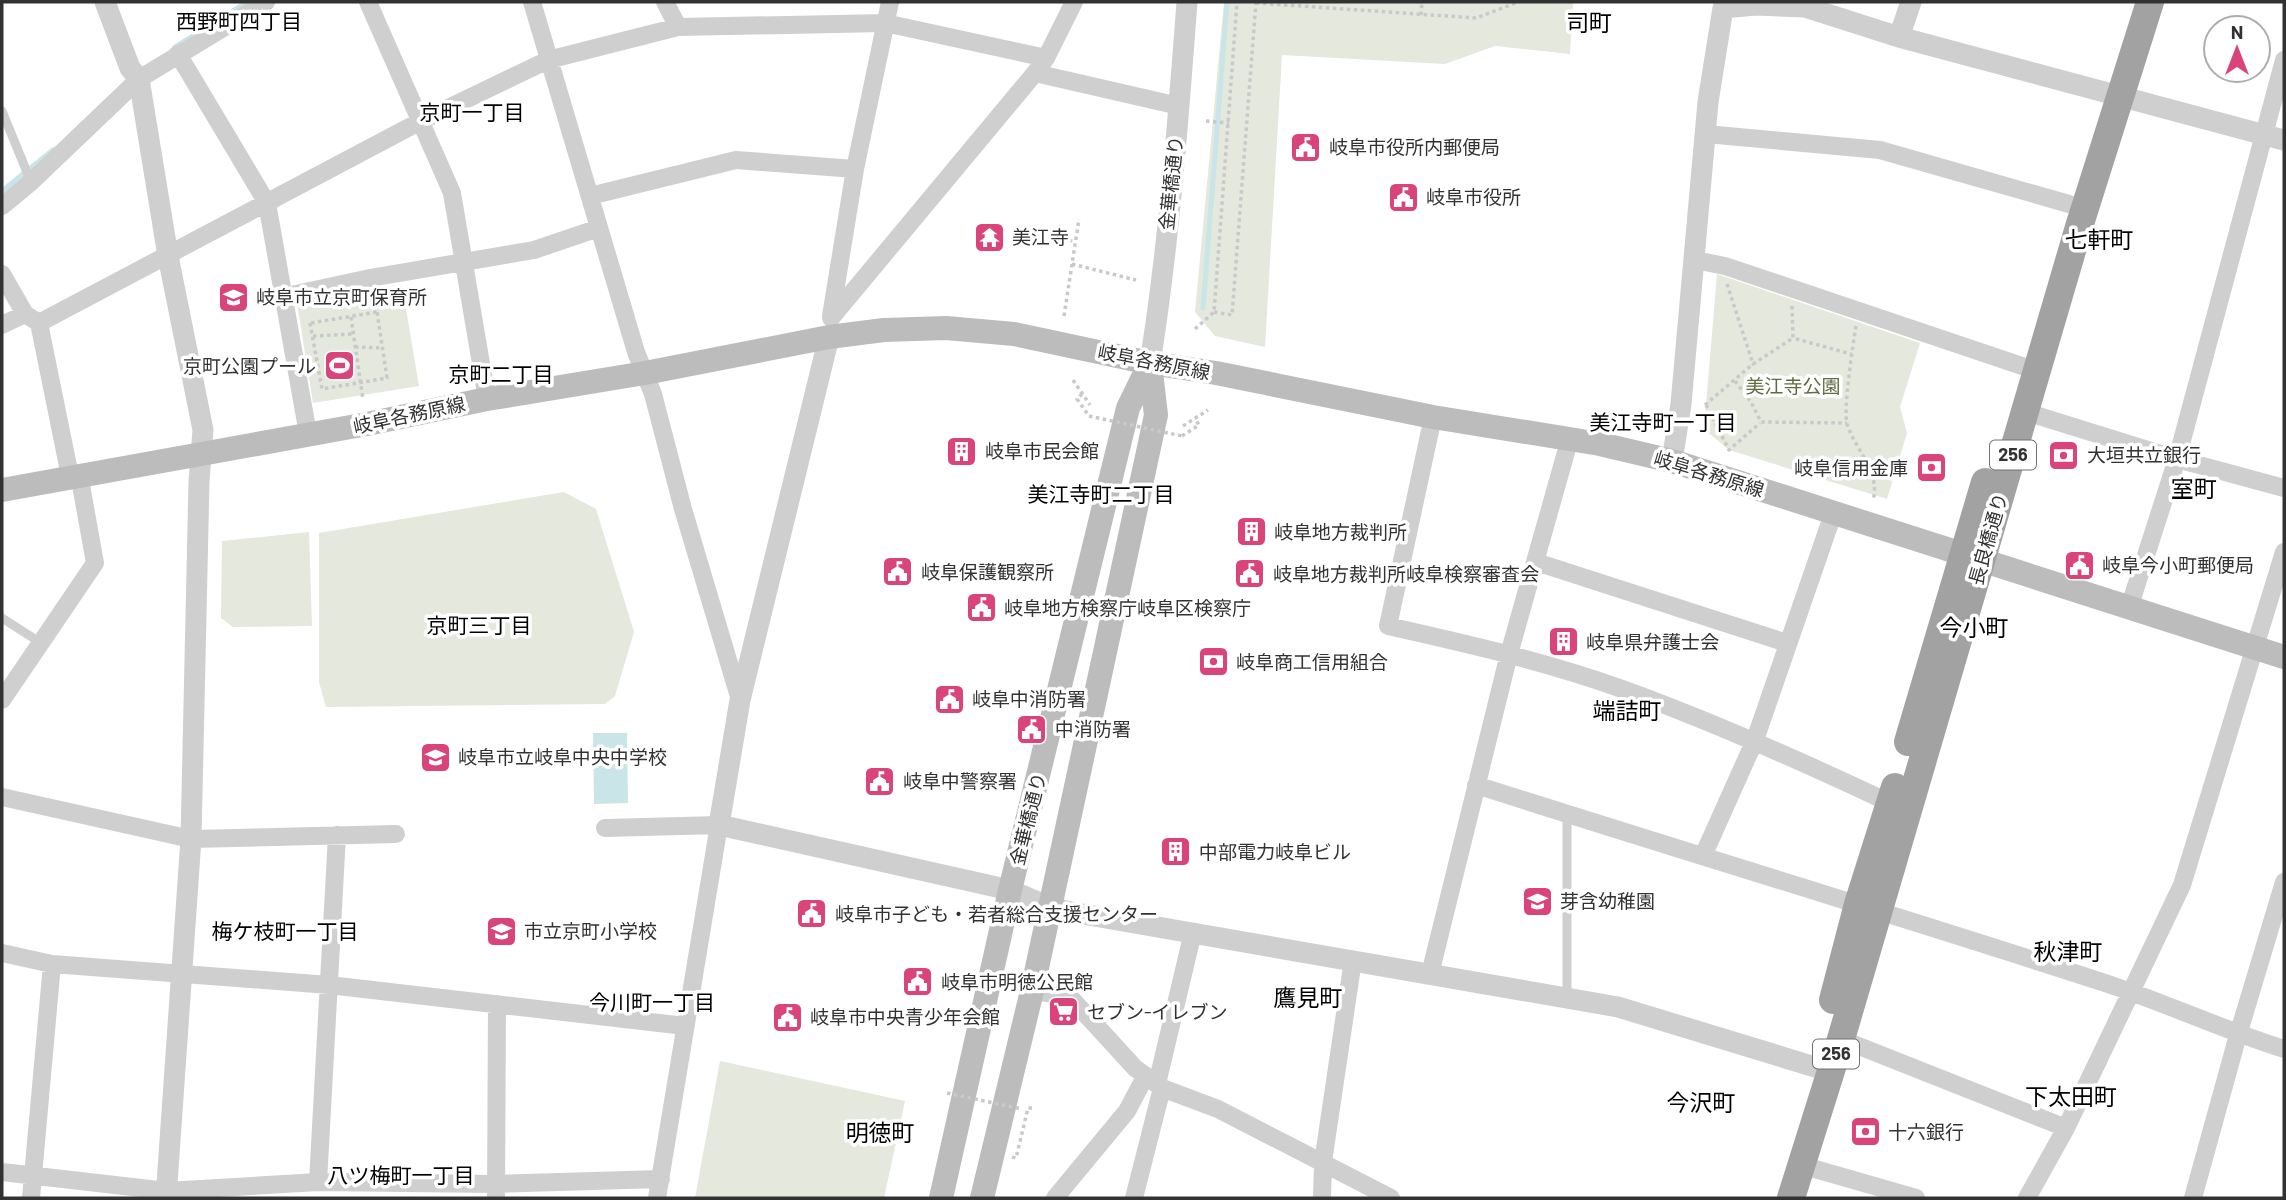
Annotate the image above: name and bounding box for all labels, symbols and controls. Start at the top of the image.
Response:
district label: 西野町四丁目 [176,8,302,33]
district label: 司町 [1566,8,1612,36]
north arrow [2202,14,2272,84]
text: N [2231,20,2243,43]
district label: 京町一丁目 [420,99,525,124]
public building icon: 岐阜市役所内郵便局 [1289,130,1323,164]
street label: 金華橋通り [1154,134,1187,231]
place label: 岐阜市役所内郵便局 [1329,135,1500,158]
public building icon: 岐阜市役所 [1386,180,1420,214]
place label: 岐阜市役所 [1426,185,1521,208]
temple icon: 美江寺 [972,220,1006,254]
place label: 美江寺 [1012,225,1069,248]
district label: 七軒町 [2065,225,2134,253]
school or university icon: 岐阜市立京町保育所 [216,280,250,314]
place label: 岐阜市立京町保育所 [256,285,427,308]
street label: 岐阜各務原線 [1096,339,1212,384]
sports icon: 京町公園プール [322,349,356,383]
place label: 京町公園プール [183,354,316,377]
district label: 京町二丁目 [449,361,554,386]
park label: 美江寺公園 [1745,374,1841,397]
street label: 岐阜各務原線 [351,391,467,438]
district label: 美江寺町一丁目 [1590,409,1737,434]
building icon: 岐阜市民会館 [945,434,979,468]
bank icon: 大垣共立銀行 [2047,438,2081,472]
place label: 岐阜市民会館 [985,439,1099,462]
road number: 256 [1990,440,2036,470]
place label: 大垣共立銀行 [2087,443,2201,466]
street label: 岐阜各務原線 [1651,446,1767,501]
bank icon: 岐阜信用金庫 [1914,451,1948,485]
place label: 岐阜信用金庫 [1794,456,1908,479]
district label: 室町 [2171,474,2217,502]
district label: 美江寺町二丁目 [1028,481,1175,506]
street label: 長良橋通り [1963,490,2012,588]
building icon: 岐阜地方裁判所 [1234,515,1268,549]
place label: 岐阜地方裁判所 [1274,520,1407,543]
public building icon: 岐阜今小町郵便局 [2062,548,2096,582]
place label: 岐阜今小町郵便局 [2102,553,2254,576]
public building icon: 岐阜保護観察所 [881,555,915,589]
public building icon: 岐阜地方裁判所岐阜検察審査会 [1233,557,1267,591]
place label: 岐阜保護観察所 [921,560,1054,583]
place label: 岐阜地方裁判所岐阜検察審査会 [1273,562,1539,585]
public building icon: 岐阜地方検察庁岐阜区検察庁 [964,591,998,625]
place label: 岐阜地方検察庁岐阜区検察庁 [1004,596,1251,619]
district label: 京町三丁目 [427,612,532,637]
district label: 今小町 [1940,613,2009,641]
building icon: 岐阜県弁護士会 [1546,625,1580,659]
place label: 岐阜県弁護士会 [1586,630,1719,653]
bank icon: 岐阜商工信用組合 [1196,645,1230,679]
place label: 岐阜商工信用組合 [1236,650,1388,673]
public building icon: 岐阜中消防署 [932,682,966,716]
place label: 岐阜中消防署 [972,687,1086,710]
district label: 端詰町 [1593,696,1662,724]
public building icon: 中消防署 [1015,712,1049,746]
place label: 中消防署 [1055,717,1131,740]
school or university icon: 岐阜市立岐阜中央中学校 [418,740,452,774]
place label: 岐阜市立岐阜中央中学校 [458,745,667,768]
public building icon: 岐阜中警察署 [863,764,897,798]
place label: 岐阜中警察署 [903,769,1017,792]
street label: 金華橋通り [1005,770,1050,868]
building icon: 中部電力岐阜ビル [1159,835,1193,869]
place label: 中部電力岐阜ビル [1199,840,1351,863]
school or university icon: 芽含幼稚園 [1520,884,1554,918]
place label: 芽含幼稚園 [1560,889,1655,912]
public building icon: 岐阜市子ども・若者総合支援センター [795,897,829,931]
place label: 岐阜市子ども・若者総合支援センター [835,902,1158,925]
school or university icon: 市立京町小学校 [484,914,518,948]
district label: 梅ケ枝町一丁目 [212,918,359,943]
place label: 市立京町小学校 [524,919,657,942]
district label: 秋津町 [2034,937,2103,965]
public building icon: 岐阜市明徳公民館 [901,965,935,999]
place label: 岐阜市明徳公民館 [941,970,1093,993]
district label: 鷹見町 [1274,983,1343,1011]
district label: 今川町一丁目 [589,989,715,1014]
supermarket icon: セブン-イレブン [1047,995,1081,1029]
public building icon: 岐阜市中央青少年会館 [770,1000,804,1034]
place label: セブン-イレブン [1087,1000,1228,1023]
place label: 岐阜市中央青少年会館 [810,1005,1000,1028]
road number: 256 [1813,1040,1859,1069]
district label: 下太田町 [2025,1082,2117,1110]
district label: 今沢町 [1667,1088,1736,1116]
bank icon: 十六銀行 [1848,1115,1882,1149]
district label: 明徳町 [846,1118,915,1146]
place label: 十六銀行 [1888,1120,1964,1143]
district label: 八ツ梅町一丁目 [328,1162,475,1187]

